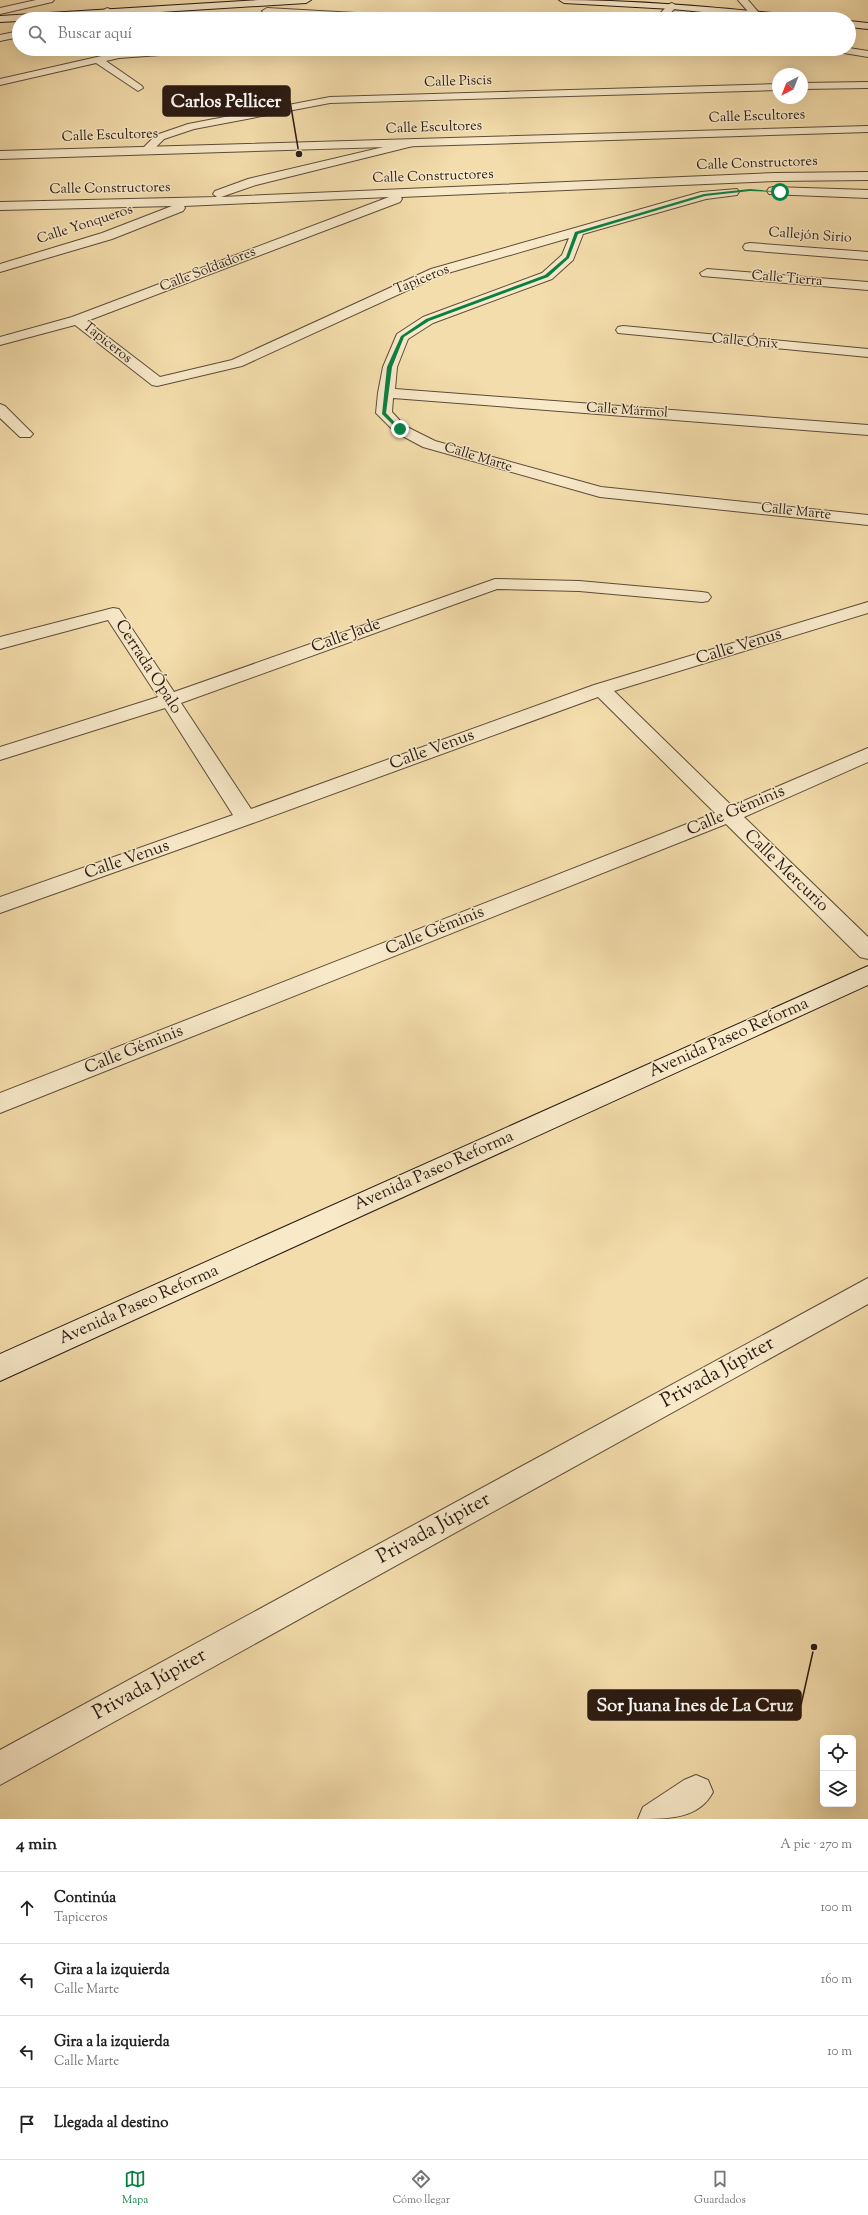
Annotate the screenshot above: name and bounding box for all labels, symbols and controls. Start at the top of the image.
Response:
search box [12,12,856,56]
icon: search [26,23,48,45]
text: Buscar aquí [58,24,132,45]
north arrow [772,68,808,104]
street label: Calle Piscis [424,71,492,93]
callout: Carlos Pellicer [163,86,290,116]
text: Carlos Pellicer [171,90,282,116]
street label: Calle Escultores [708,105,806,129]
street label: Calle Escultores [385,116,483,140]
street label: Calle Escultores [61,124,159,148]
street label: Calle Constructores [696,152,818,176]
street label: Calle Constructores [372,165,494,189]
street label: Calle Constructores [49,178,171,200]
route start [771,183,789,201]
street label: Calle Yonqueros [34,200,136,250]
street label: Callejón Sirio [768,223,853,249]
street label: Calle Soldadores [157,243,259,297]
street label: Tapiceros [391,260,453,300]
street label: Calle Tierra [751,266,824,292]
street label: Tapiceros [78,317,136,369]
street label: Calle Ónix [711,329,779,355]
street label: Calle Mármol [585,398,669,424]
route end [391,420,409,438]
street label: Calle Marte [441,438,515,478]
street label: Calle Marte [760,498,832,526]
street label: Calle Jade [308,612,384,660]
street label: Cerrada Ópalo [108,615,188,719]
street label: Calle Venus [693,622,785,671]
street label: Calle Venus [386,723,478,776]
street label: Calle Géminis [683,779,789,842]
street label: Calle Mercurio [738,824,834,918]
street label: Calle Venus [81,834,173,886]
street label: Calle Géminis [382,900,488,962]
street label: Avenida Paseo Reforma [645,992,813,1084]
street label: Calle Géminis [81,1019,187,1081]
street label: Avenida Paseo Reforma [350,1125,518,1217]
street label: Avenida Paseo Reforma [55,1259,223,1351]
street label: Privada Júpiter [656,1330,781,1416]
street label: Privada Júpiter [372,1486,497,1572]
street label: Privada Júpiter [88,1642,213,1728]
callout: Sor Juana Ines de La Cruz [588,1690,801,1720]
text: Sor Juana Ines de La Cruz [597,1694,794,1720]
map controls [820,1735,856,1807]
button: locate [820,1735,856,1771]
button: layers [820,1771,856,1807]
text: 4 min [16,1833,57,1857]
text: A pie · 270 m [780,1836,852,1854]
text: Continúa [54,1888,116,1909]
icon: ahead [16,1897,38,1919]
text: 100 m [820,1899,852,1917]
text: Tapiceros [54,1909,108,1927]
text: Gira a la izquierda [54,1960,170,1981]
icon: left [16,1969,38,1991]
text: 160 m [821,1971,852,1989]
text: Calle Marte [54,1981,119,1999]
text: Gira a la izquierda [54,2032,170,2053]
icon: left [16,2041,38,2063]
text: 10 m [827,2043,852,2061]
text: Calle Marte [54,2053,119,2071]
icon: arrive [16,2113,38,2135]
text: Llegada al destino [54,2113,169,2134]
tab: Mapa [122,2168,148,2208]
tab: Cómo llegar [392,2168,450,2208]
tab: Guardados [694,2168,746,2208]

